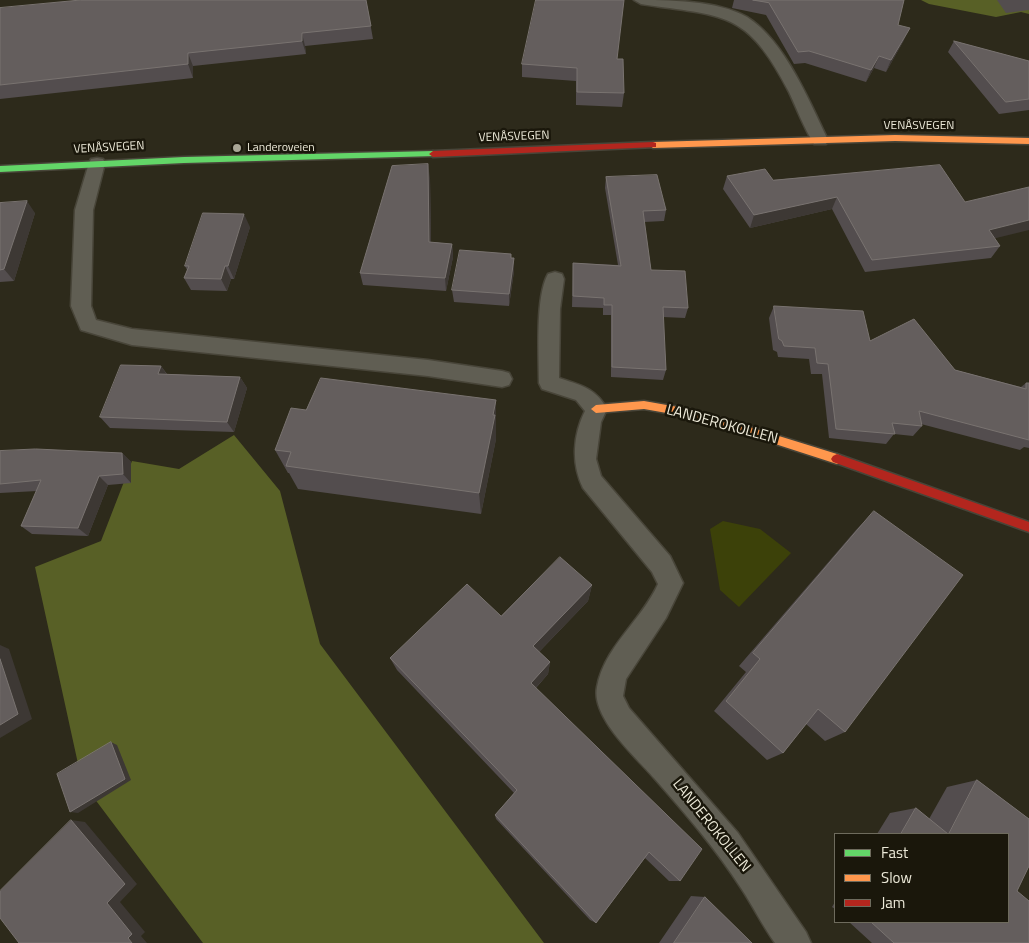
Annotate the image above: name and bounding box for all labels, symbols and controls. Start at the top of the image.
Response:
street label: VENÅSVEGEN [884,119,954,133]
street label: VENÅSVEGEN [478,129,550,145]
street label: VENÅSVEGEN [73,139,145,157]
place label: Landeroveien [247,141,315,155]
marker: Landeroveien [231,142,243,154]
street label: LANDEROKOLLEN [664,402,780,448]
street label: LANDEROKOLLEN [668,776,754,876]
legend [834,833,1009,923]
text: Fast [881,841,908,864]
text: Slow [881,866,912,889]
text: Jam [881,891,905,914]

